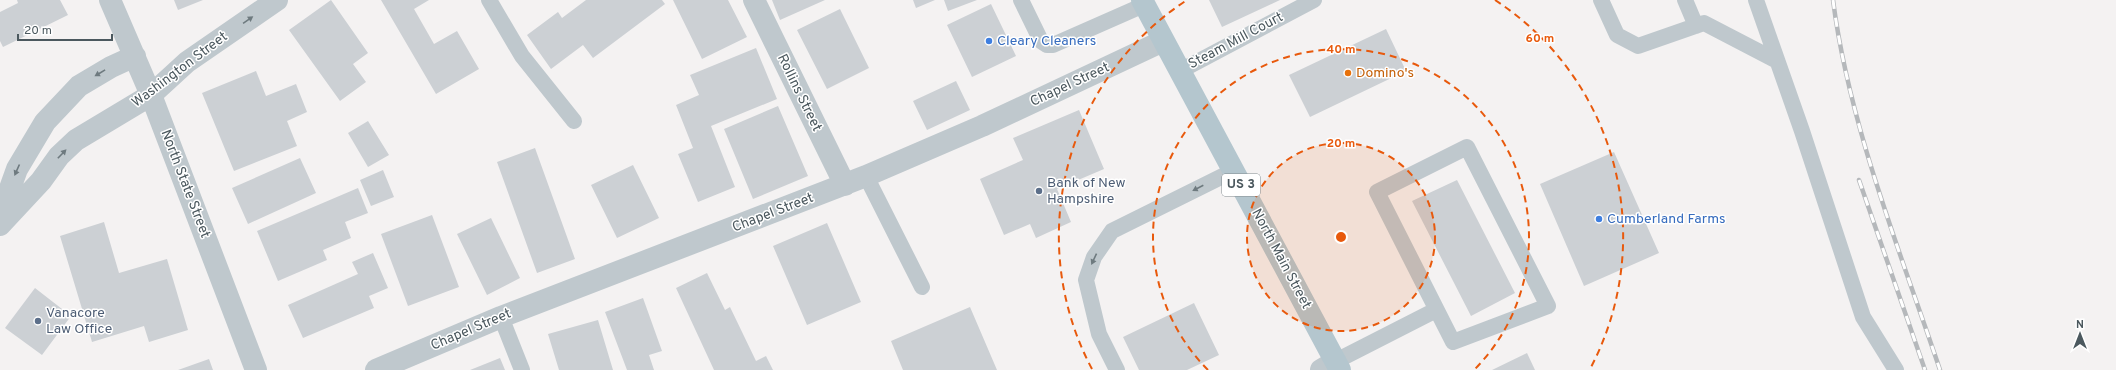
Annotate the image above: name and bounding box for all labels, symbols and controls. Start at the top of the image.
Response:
street label: Steam Mill Court [1186,9,1286,73]
scale bar [18,16,112,42]
one-way arrow [243,16,253,24]
text: 20 m [24,23,52,39]
street label: Washington Street [129,28,231,112]
text: 60 m [1526,31,1554,47]
place label: Cleary Cleaners [997,33,1096,50]
marker: Cleary Cleaners [984,36,994,46]
text: 40 m [1326,42,1356,58]
street label: Rollins Street [773,52,825,134]
street label: Chapel Street [1028,59,1112,111]
place label: Domino's [1356,65,1414,82]
marker: Domino's [1343,68,1353,78]
one-way arrow [94,70,106,77]
street label: North State Street [157,127,213,241]
text: 20 m [1327,136,1355,152]
one-way arrow [57,149,67,159]
one-way arrow [14,165,20,176]
road number: US 3 [1222,174,1260,196]
place label: Bank of New Hampshire [1047,175,1125,208]
one-way arrow [1192,185,1204,191]
marker: Bank of New Hampshire [1034,186,1044,196]
street label: Chapel Street [730,190,816,236]
street label: North Main Street [1247,206,1315,312]
place label: Cumberland Farms [1607,211,1726,228]
marker: Cumberland Farms [1594,214,1604,224]
centre of rings [1334,230,1348,244]
one-way arrow [1090,254,1096,266]
place label: Vanacore Law Office [46,305,112,338]
street label: Chapel Street [428,305,514,355]
north arrow [2060,314,2100,354]
marker: Vanacore Law Office [33,316,43,326]
text: N [2076,318,2084,332]

